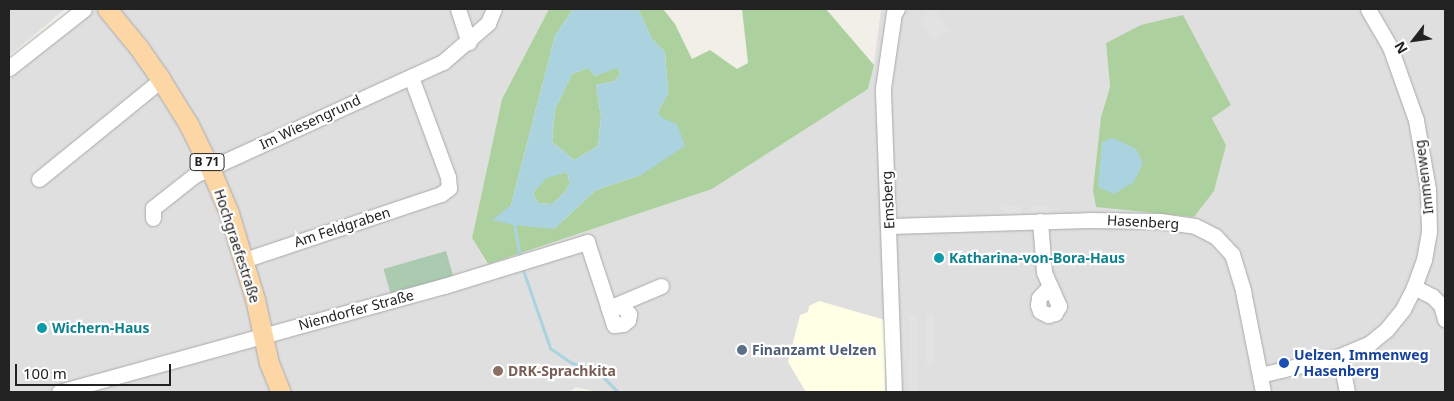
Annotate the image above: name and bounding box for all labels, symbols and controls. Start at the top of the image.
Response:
north arrow [1389,15,1439,65]
text: N [1390,38,1412,57]
street label: Im Wiesengrund [257,91,363,153]
street label: Immenweg [1411,139,1437,215]
road number: B 71 [190,152,224,172]
street label: Emsberg [878,170,898,230]
street label: Hochgraefestraße [211,187,263,305]
street label: Am Feldgraben [292,204,392,250]
street label: Hasenberg [1106,212,1180,232]
place label: Katharina-von-Bora-Haus [949,250,1125,266]
marker: Katharina-von-Bora-Haus [933,252,945,264]
street label: Niendorfer Straße [297,287,415,333]
place label: Wichern-Haus [52,320,149,336]
marker: Wichern-Haus [36,322,48,334]
place label: Finanzamt Uelzen [752,342,877,358]
marker: Finanzamt Uelzen [736,344,748,356]
place label: Uelzen, Immenweg / Hasenberg [1294,347,1428,380]
scale bar [18,354,174,386]
marker: Uelzen, Immenweg / Hasenberg [1278,357,1290,369]
text: 100 m [23,363,67,383]
place label: DRK-Sprachkita [508,363,616,379]
marker: DRK-Sprachkita [492,365,504,377]

